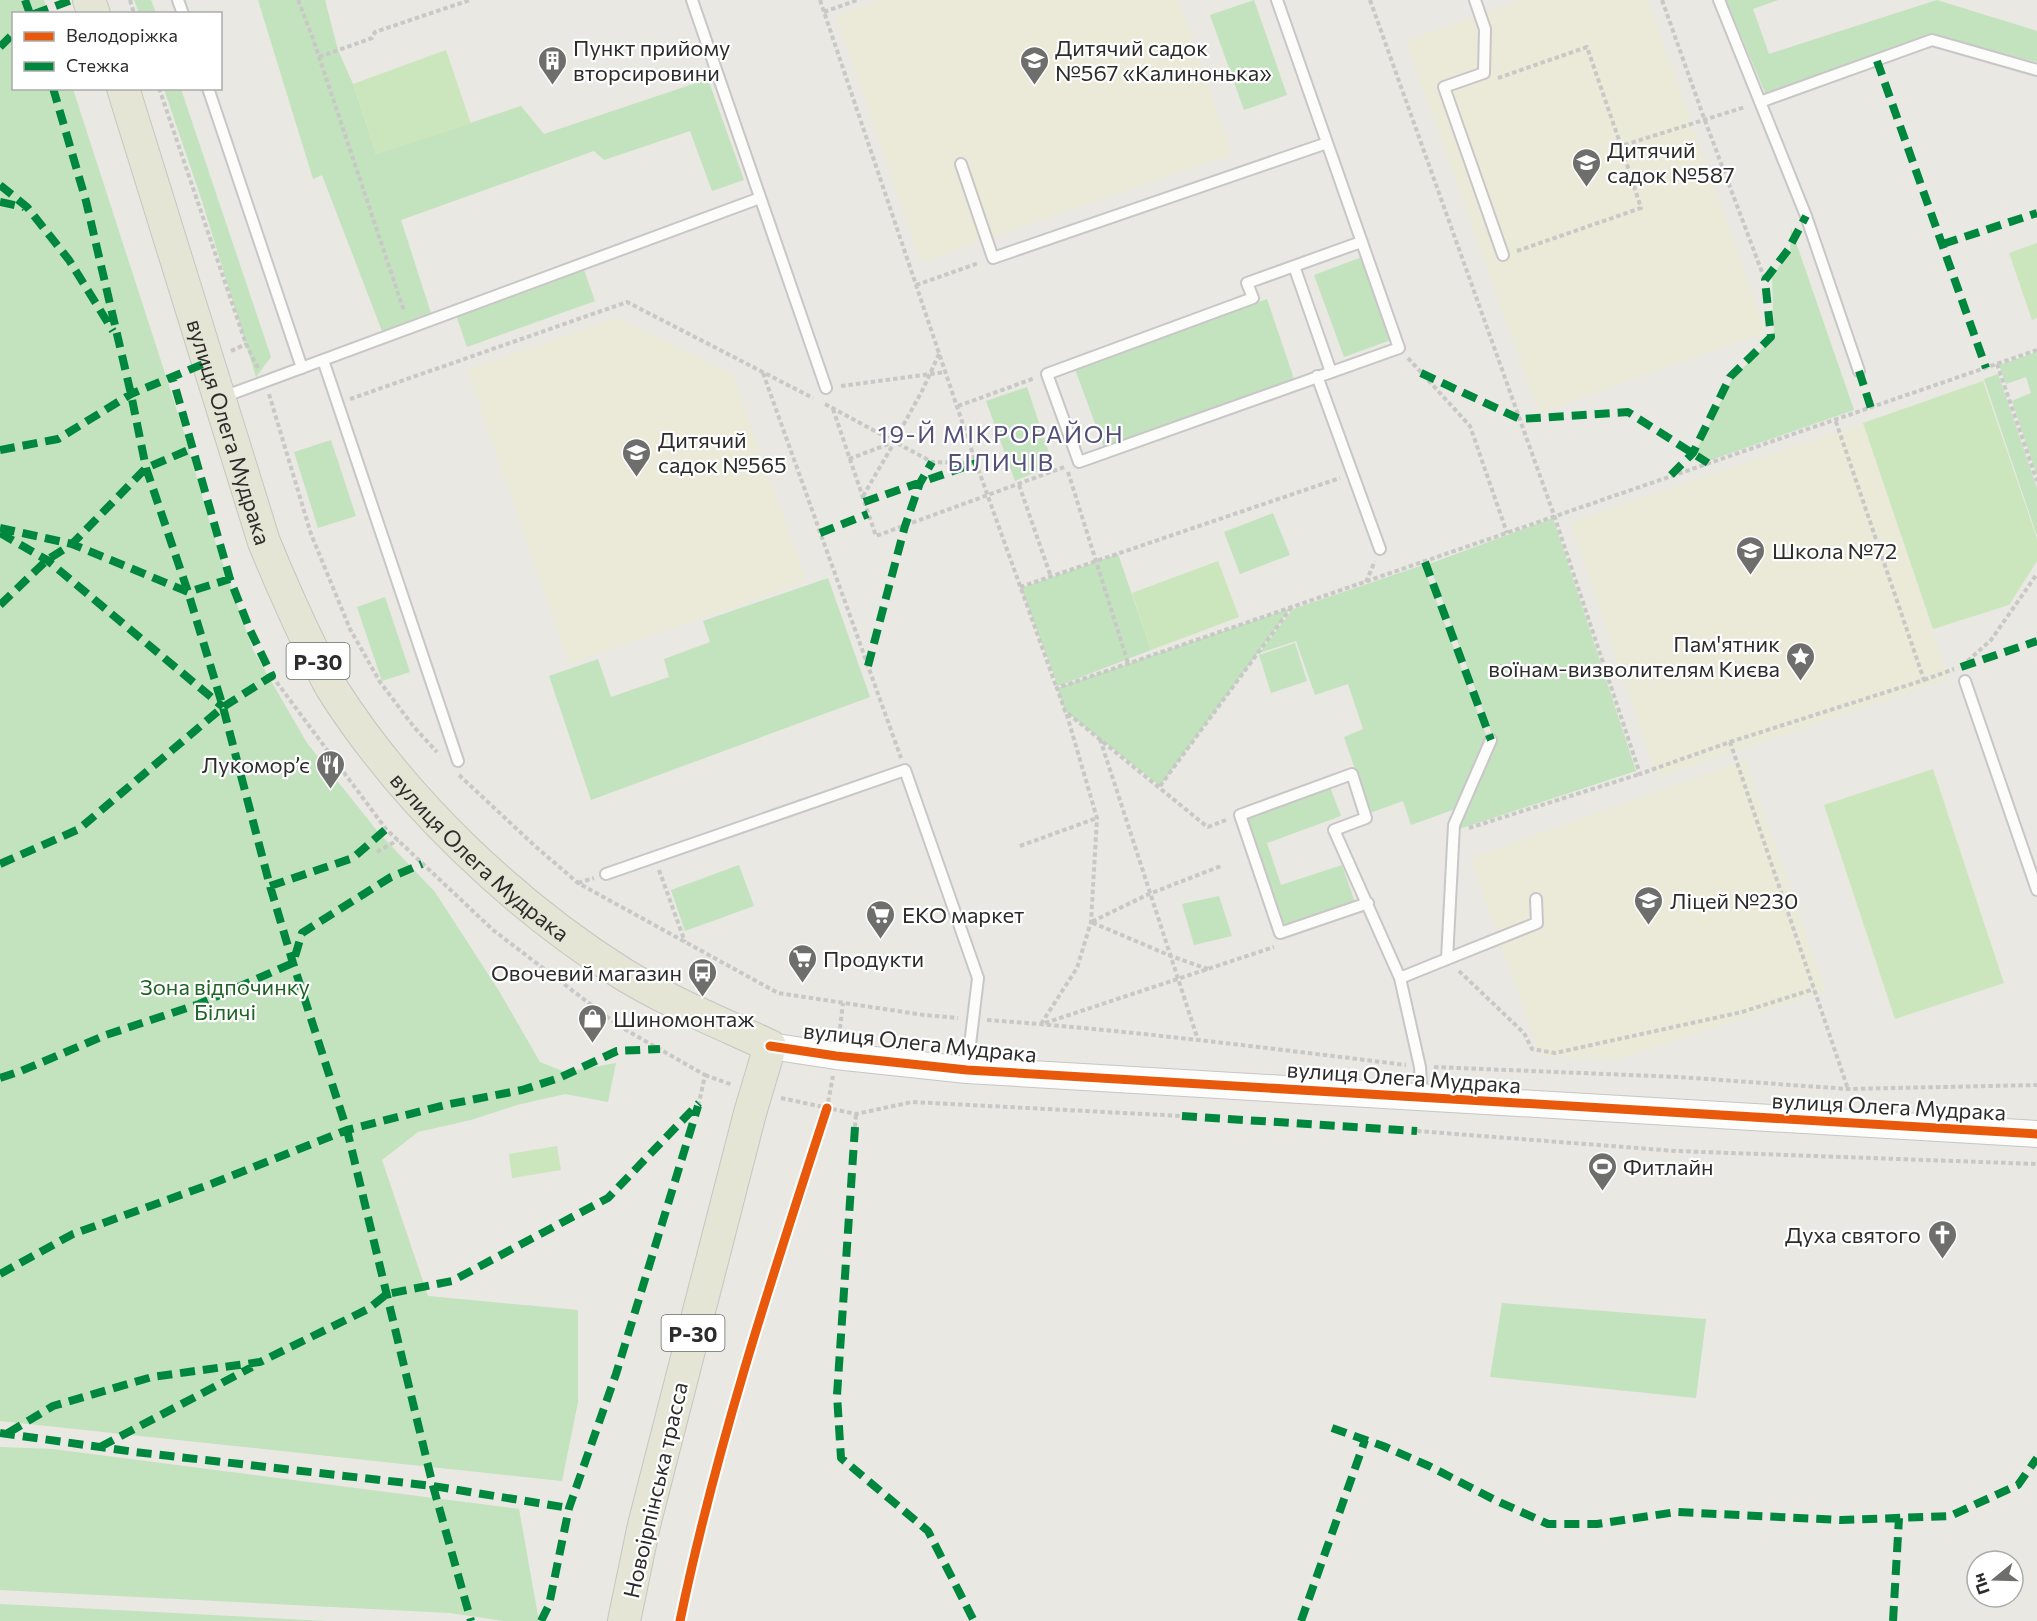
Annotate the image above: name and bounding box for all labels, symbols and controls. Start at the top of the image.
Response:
legend [12,12,222,90]
text: Велодоріжка [66,24,178,46]
place label: Пункт прийому вторсировини [573,34,730,86]
place label: Дитячий садок №567 «Калинонька» [1055,34,1272,86]
building icon: Пункт прийому вторсировини [536,44,568,86]
school or university icon: Дитячий садок №567 «Калинонька» [1018,44,1050,86]
text: Стежка [66,54,129,76]
place label: Дитячий садок №587 [1607,136,1735,188]
school or university icon: Дитячий садок №587 [1570,146,1602,188]
street label: вулиця Олега Мудрака [182,316,277,548]
district label: 19-Й МІКРОРАЙОН БІЛИЧІВ [878,419,1124,476]
place label: Дитячий садок №565 [658,426,787,478]
school or university icon: Дитячий садок №565 [621,436,653,478]
school or university icon: Школа №72 [1735,534,1767,576]
place label: Школа №72 [1772,537,1897,564]
place label: Пам'ятник воїнам-визволителям Києва [1488,630,1780,682]
place icon: Пам'ятник воїнам-визволителям Києва [1785,640,1817,682]
road number: Р-30 [286,643,350,679]
restaurant icon: Лукомор’є [315,748,347,790]
place label: Лукомор’є [202,751,310,778]
street label: вулиця Олега Мудрака [385,766,575,946]
school or university icon: Ліцей №230 [1633,884,1665,926]
place label: Ліцей №230 [1670,887,1798,914]
supermarket icon: ЕКО маркет [865,898,897,940]
place label: ЕКО маркет [902,901,1024,928]
supermarket icon: Продукти [786,942,818,984]
place label: Продукти [823,945,924,972]
bus stop icon: Овочевий магазин [687,956,719,998]
place label: Овочевий магазин [491,959,682,986]
park label: Зона відпочинку Біличі [140,973,310,1025]
shop icon: Шиномонтаж [576,1002,608,1044]
place label: Шиномонтаж [613,1005,755,1032]
street label: вулиця Олега Мудрака [802,1016,1038,1068]
street label: вулиця Олега Мудрака [1286,1055,1522,1099]
street label: вулиця Олега Мудрака [1771,1086,2007,1126]
sports icon: Фитлайн [1586,1150,1618,1192]
place label: Фитлайн [1623,1153,1714,1180]
church icon: Духа святого [1926,1218,1958,1260]
place label: Духа святого [1785,1221,1921,1248]
road number: Р-30 [662,1315,724,1351]
street label: Новоірпінська трасса [617,1379,693,1601]
north arrow [1965,1549,2025,1609]
text: Пн [1968,1571,1993,1597]

